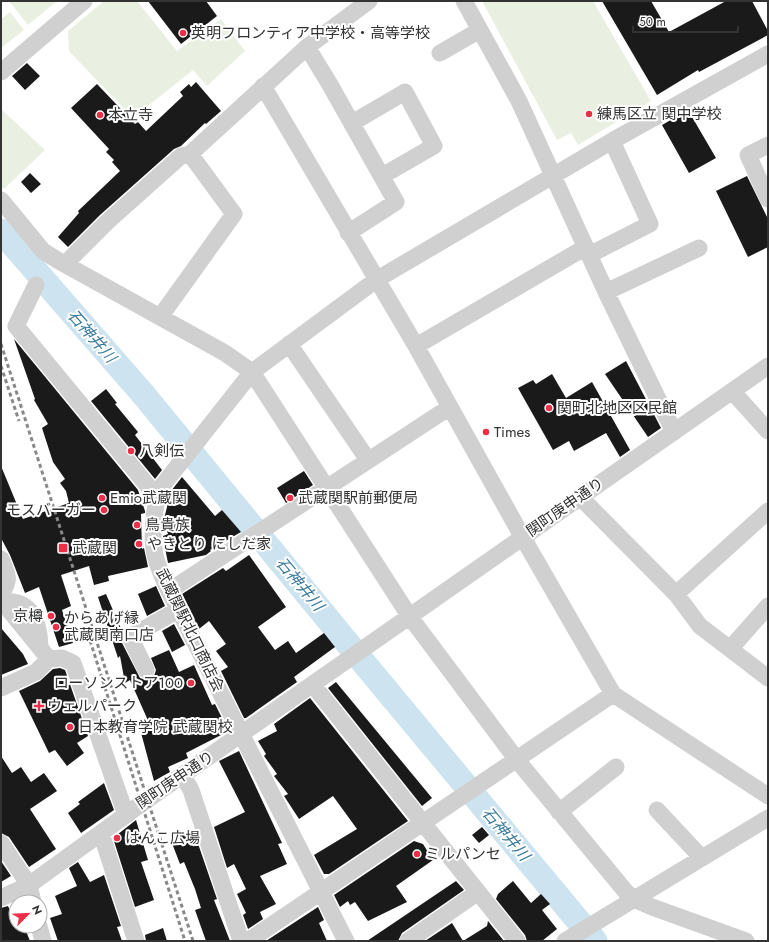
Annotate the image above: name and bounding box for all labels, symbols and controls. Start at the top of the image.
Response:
scale bar [633,8,738,34]
text: 50 m [639,13,666,31]
place label: 英明フロンティア中学校・高等学校 [191,22,430,44]
marker: 英明フロンティア中学校・高等学校 [178,28,188,38]
place label: 練馬区立 関中学校 [597,103,722,125]
place label: 本立寺 [108,104,153,126]
marker: 練馬区立 関中学校 [584,109,594,119]
marker: 本立寺 [95,110,105,120]
water label: 石神井川 [62,304,123,369]
place label: 関町北地区区民館 [557,397,677,419]
marker: 関町北地区区民館 [544,403,554,413]
place label: Times [494,421,530,443]
marker: Times [481,427,491,437]
place label: 八剣伝 [139,440,184,462]
marker: 八剣伝 [126,446,136,456]
street label: 関町庚申通り [522,472,608,542]
place label: Emio武蔵関 [110,487,187,509]
place label: 武蔵関駅前郵便局 [298,487,418,509]
marker: Emio武蔵関 [97,493,107,503]
marker: 武蔵関駅前郵便局 [285,493,295,503]
place label: モスバーガー [6,499,96,521]
marker: モスバーガー [99,505,109,515]
place label: 鳥貴族 [145,514,190,536]
marker: 鳥貴族 [132,520,142,530]
place label: やきとり にしだ家 [147,533,272,555]
place label: 武蔵関 [72,537,117,559]
marker: やきとり にしだ家 [134,539,144,549]
marker: 武蔵関 [57,542,69,554]
water label: 石神井川 [271,552,331,617]
street label: 武蔵関駅北口商店会 [151,565,229,695]
place label: 京樽 [13,605,43,627]
place label: からあげ縁 武蔵関南口店 [64,607,154,646]
marker: 京樽 [46,611,56,621]
marker: からあげ縁 武蔵関南口店 [51,622,61,632]
place label: ローソンストア100 [54,672,183,694]
marker: ローソンストア100 [186,678,196,688]
place label: ウェルパーク [47,695,137,717]
marker: ウェルパーク [34,701,44,711]
place label: 日本教育学院 武蔵関校 [78,716,233,738]
marker: 日本教育学院 武蔵関校 [65,722,75,732]
street label: 関町庚申通り [132,746,218,814]
water label: 石神井川 [477,802,537,867]
place label: はんこ広場 [125,827,200,849]
marker: はんこ広場 [112,833,122,843]
place label: ミルパンセ [425,843,501,865]
marker: ミルパンセ [412,849,422,859]
north arrow [8,894,48,934]
text: N [28,903,46,917]

